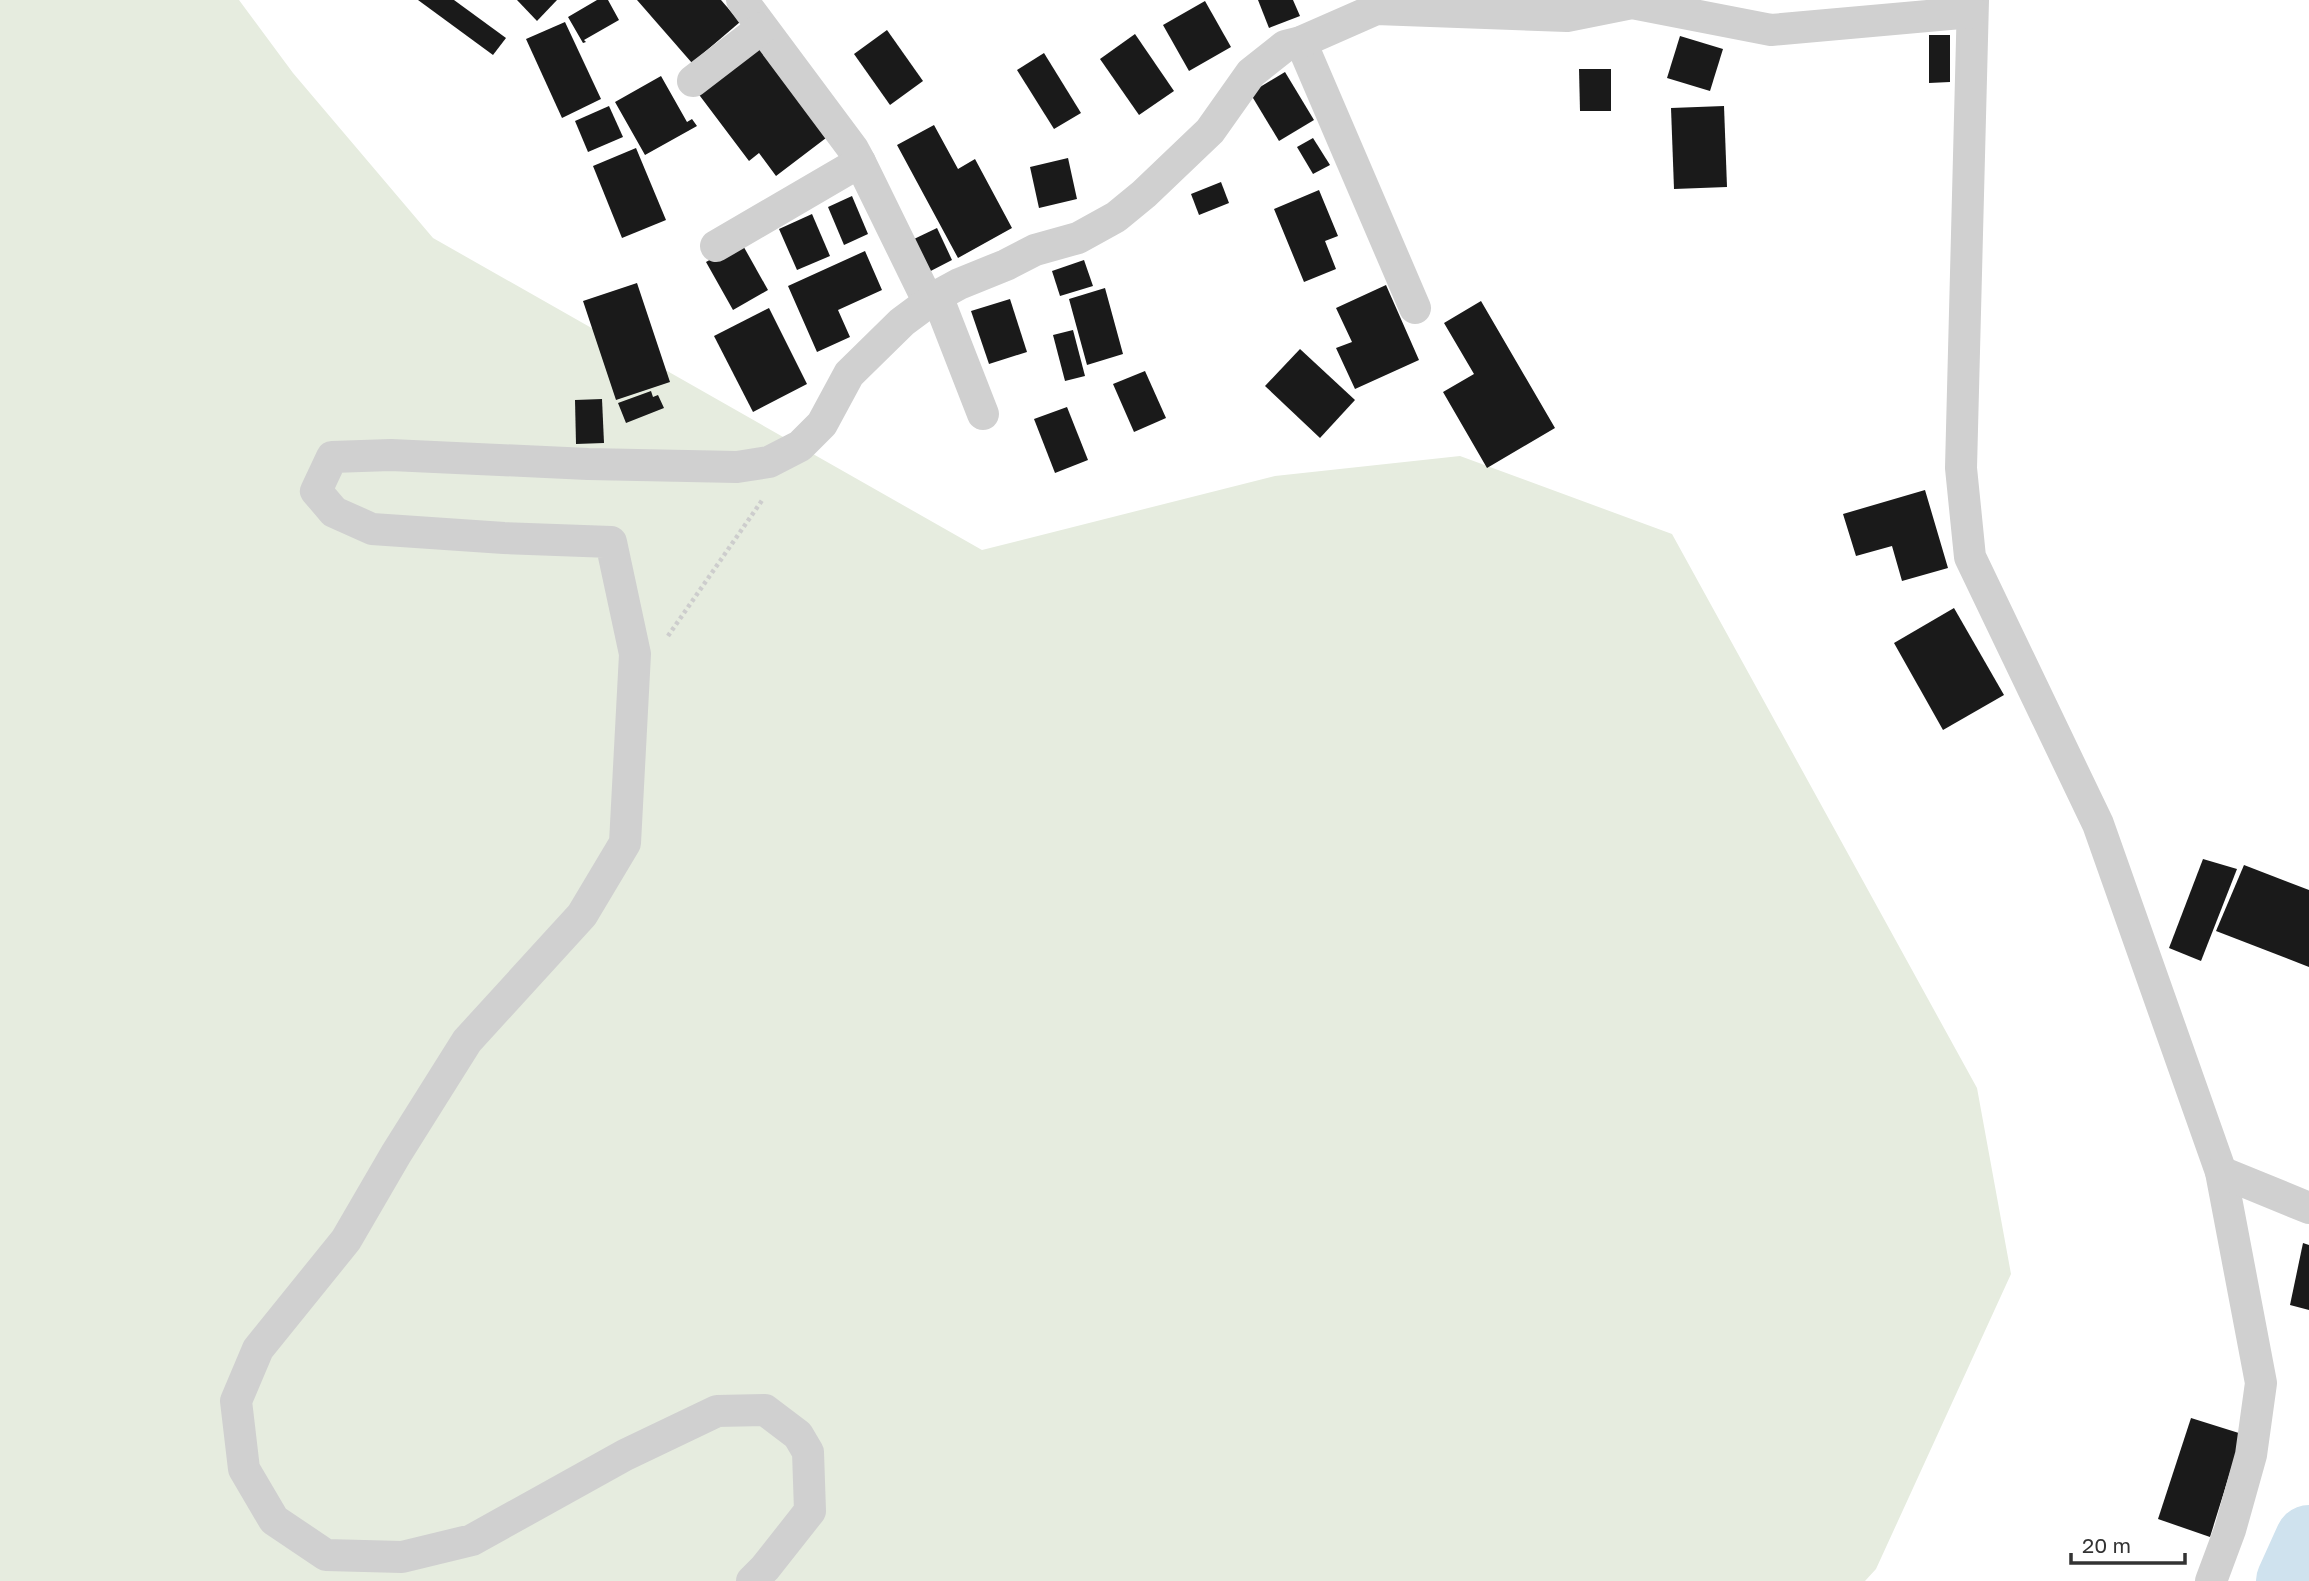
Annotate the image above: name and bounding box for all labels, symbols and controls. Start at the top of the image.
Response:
scale bar [2071,1522,2185,1566]
text: 20 m [2082,1532,2131,1558]

